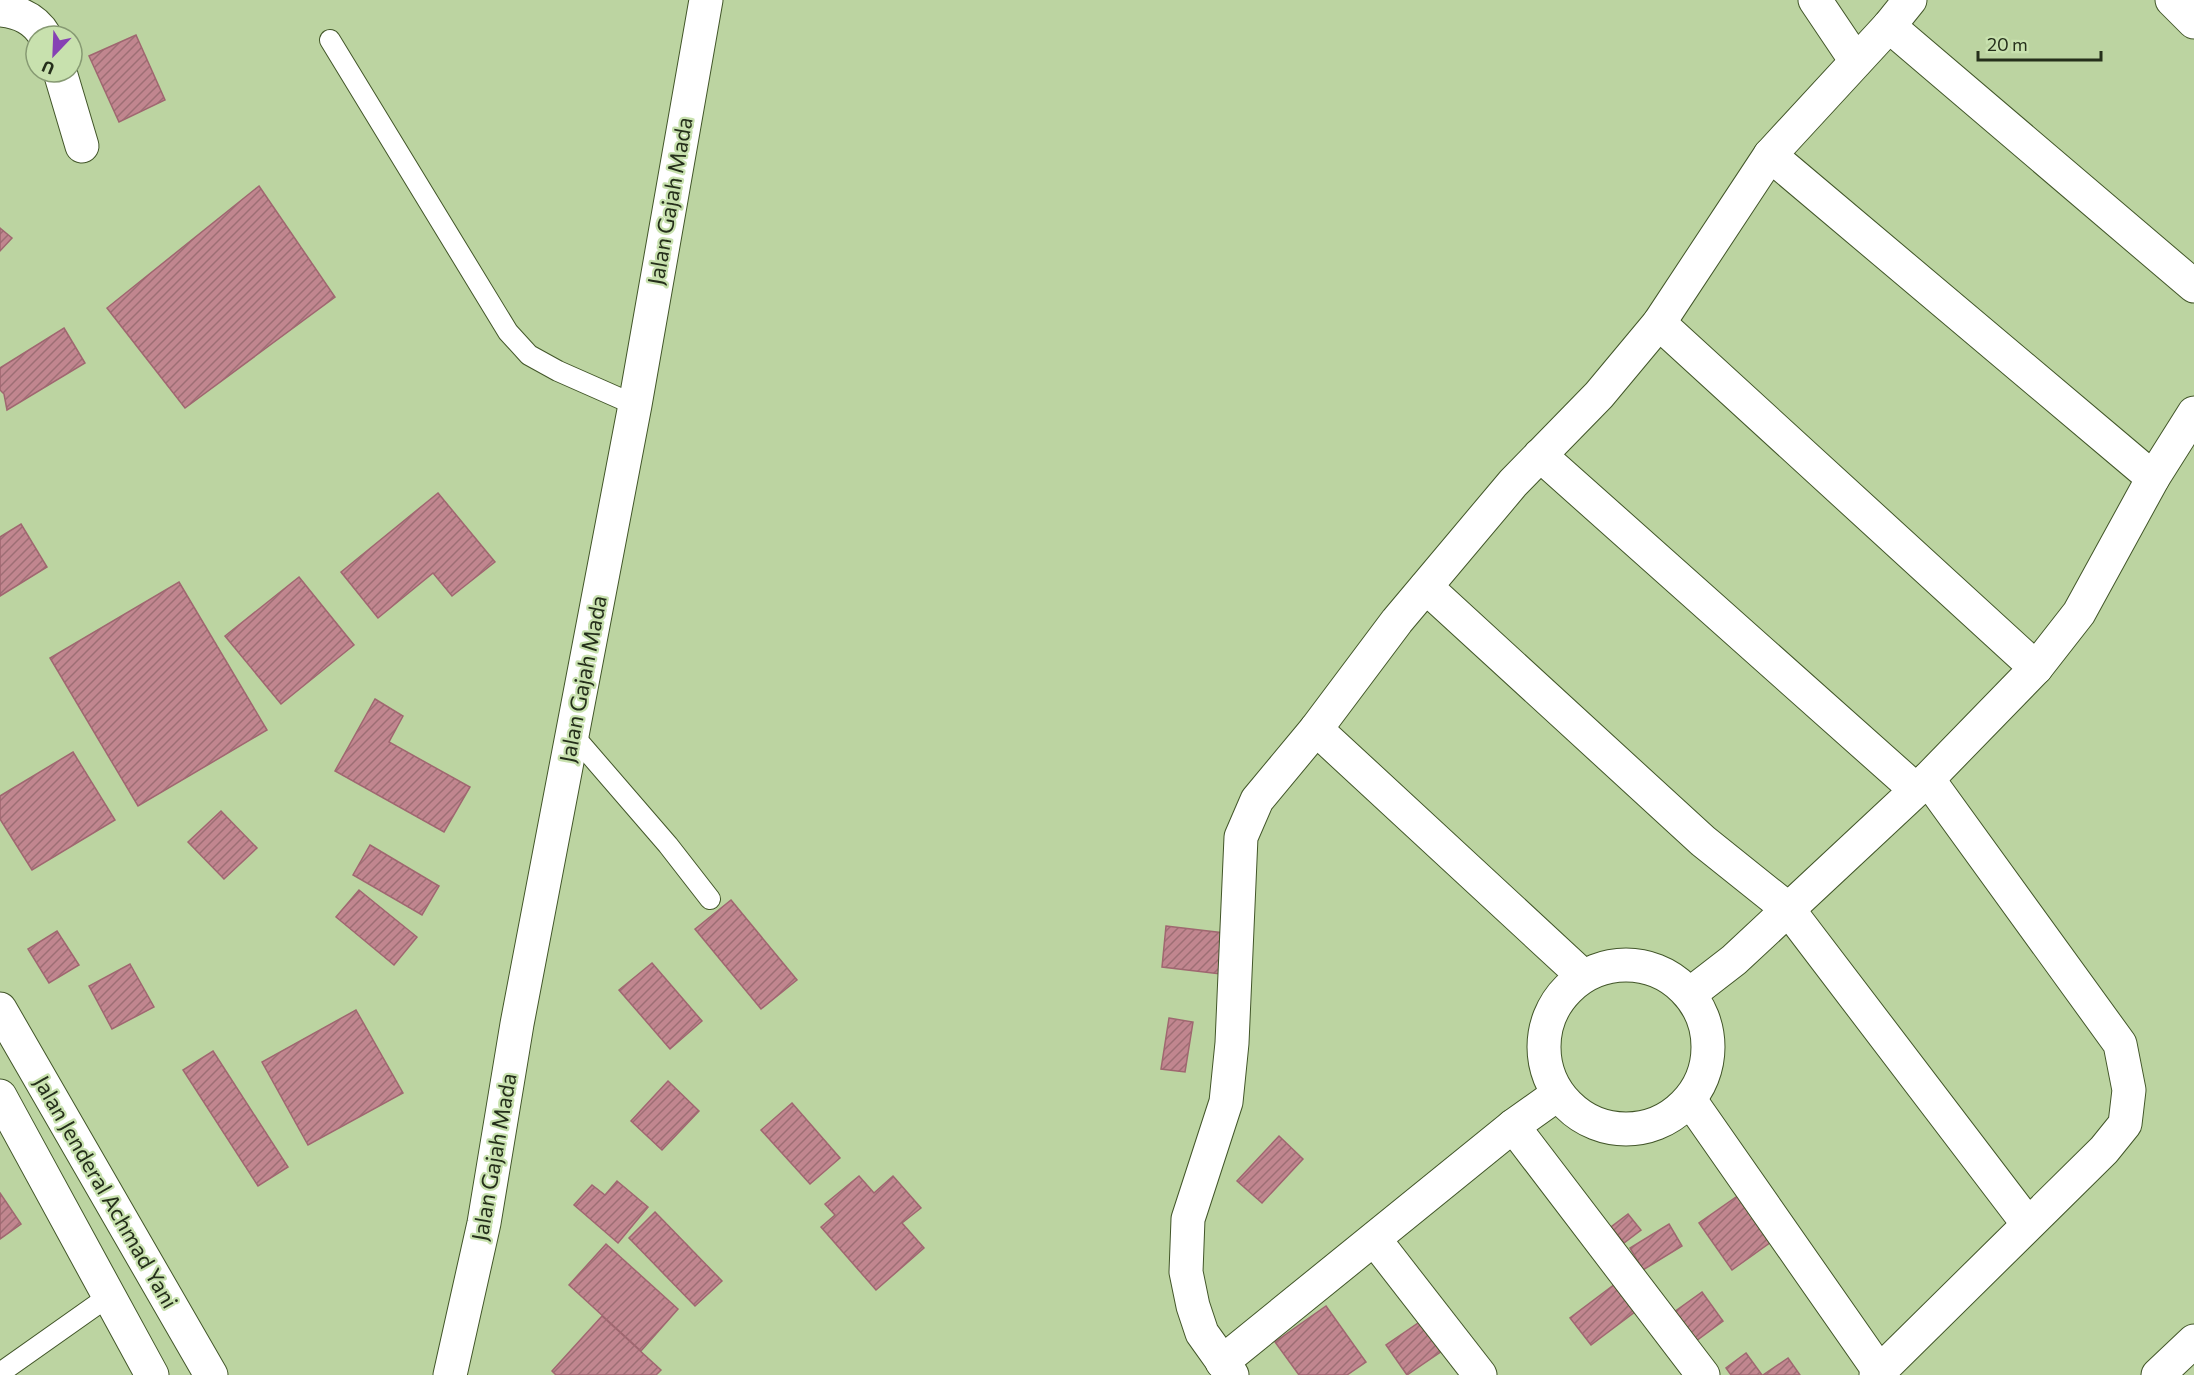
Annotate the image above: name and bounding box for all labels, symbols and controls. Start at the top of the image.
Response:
north arrow [24,24,84,84]
scale bar [1978,24,2101,62]
text: 20 m [1987,33,2028,55]
text: U [39,57,57,79]
street label: Jalan Gajah Mada [641,115,698,287]
street label: Jalan Gajah Mada [553,593,612,765]
street label: Jalan Jenderal Achmad Yani [29,1071,184,1313]
street label: Jalan Gajah Mada [465,1071,522,1243]

